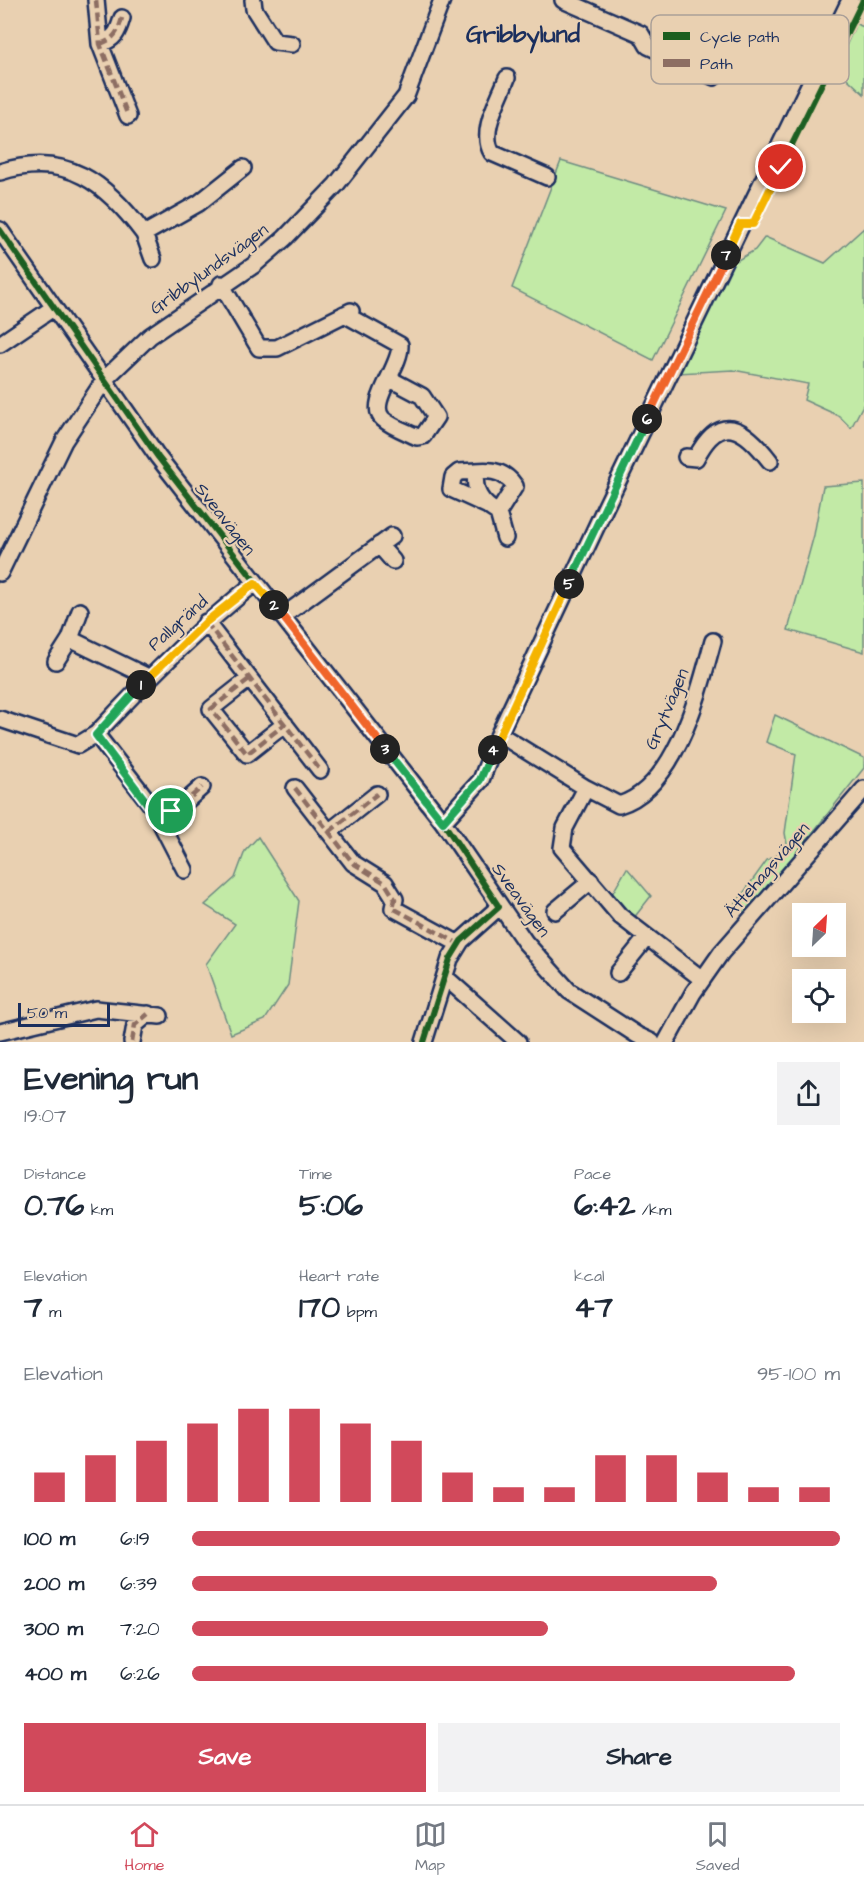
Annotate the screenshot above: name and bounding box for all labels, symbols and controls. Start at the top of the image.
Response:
legend [651,15,849,84]
district label: Gribbylund [466,18,581,54]
text: Cycle path [700,26,779,49]
text: Path [700,53,733,75]
pin [755,141,806,192]
icon: check [764,150,797,183]
street label: Gribbylundsvägen [145,217,274,321]
pin: 7 [711,240,741,270]
text: 7 [721,244,731,266]
pin: 6 [632,404,662,434]
text: 6 [642,408,652,430]
street label: Sveavägen [188,477,261,561]
pin: 5 [554,569,584,599]
text: 5 [563,573,575,595]
street label: Pallgränd [143,589,214,657]
pin: 2 [259,590,289,620]
text: 2 [269,594,279,616]
street label: Grytvägen [639,665,696,754]
pin: 1 [126,670,156,700]
text: 1 [140,674,142,696]
pin: 3 [370,734,400,764]
pin: 4 [478,735,508,765]
text: 3 [381,738,389,760]
text: 4 [488,739,498,761]
pin [145,785,196,836]
icon: arrive [154,794,187,827]
street label: Ättehagsvägen [719,817,816,924]
street label: Sveavägen [485,858,556,943]
north arrow [792,903,846,957]
map controls [792,903,846,1023]
button: locate [792,969,846,1023]
scale bar [18,1000,110,1028]
text: 50 m [27,1002,67,1024]
text: Evening run [24,1056,198,1102]
button: share [777,1062,840,1125]
text: 19:07 [24,1102,66,1130]
text: Distance [24,1163,86,1185]
text: Time [299,1163,333,1185]
text: Pace [574,1163,611,1185]
text: 0.76 [24,1185,84,1227]
text: 5:06 [299,1185,363,1227]
text: 6:42 [574,1185,635,1227]
text: km [84,1199,113,1221]
text: /km [635,1199,671,1221]
text: Elevation [24,1265,87,1287]
text: Heart rate [299,1265,379,1287]
text: kcal [574,1265,605,1287]
text: 7 [24,1287,42,1329]
text: 170 [299,1287,340,1329]
text: 47 [574,1287,613,1329]
text: m [42,1301,61,1323]
text: bpm [340,1301,377,1323]
text: Elevation [24,1360,103,1388]
text: 95–100 m [757,1360,840,1388]
text: 100 m [24,1525,75,1553]
text: 6:19 [120,1525,150,1553]
text: 200 m [24,1570,84,1598]
text: 6:39 [120,1570,157,1598]
text: 300 m [24,1615,83,1643]
text: 7:20 [120,1615,160,1643]
text: 400 m [24,1660,86,1688]
text: 6:26 [120,1660,160,1688]
button: Save [24,1723,426,1792]
button: Share [438,1723,840,1792]
tab: Home [125,1818,164,1876]
tab: Map [414,1818,447,1876]
tab: Saved [696,1818,739,1876]

